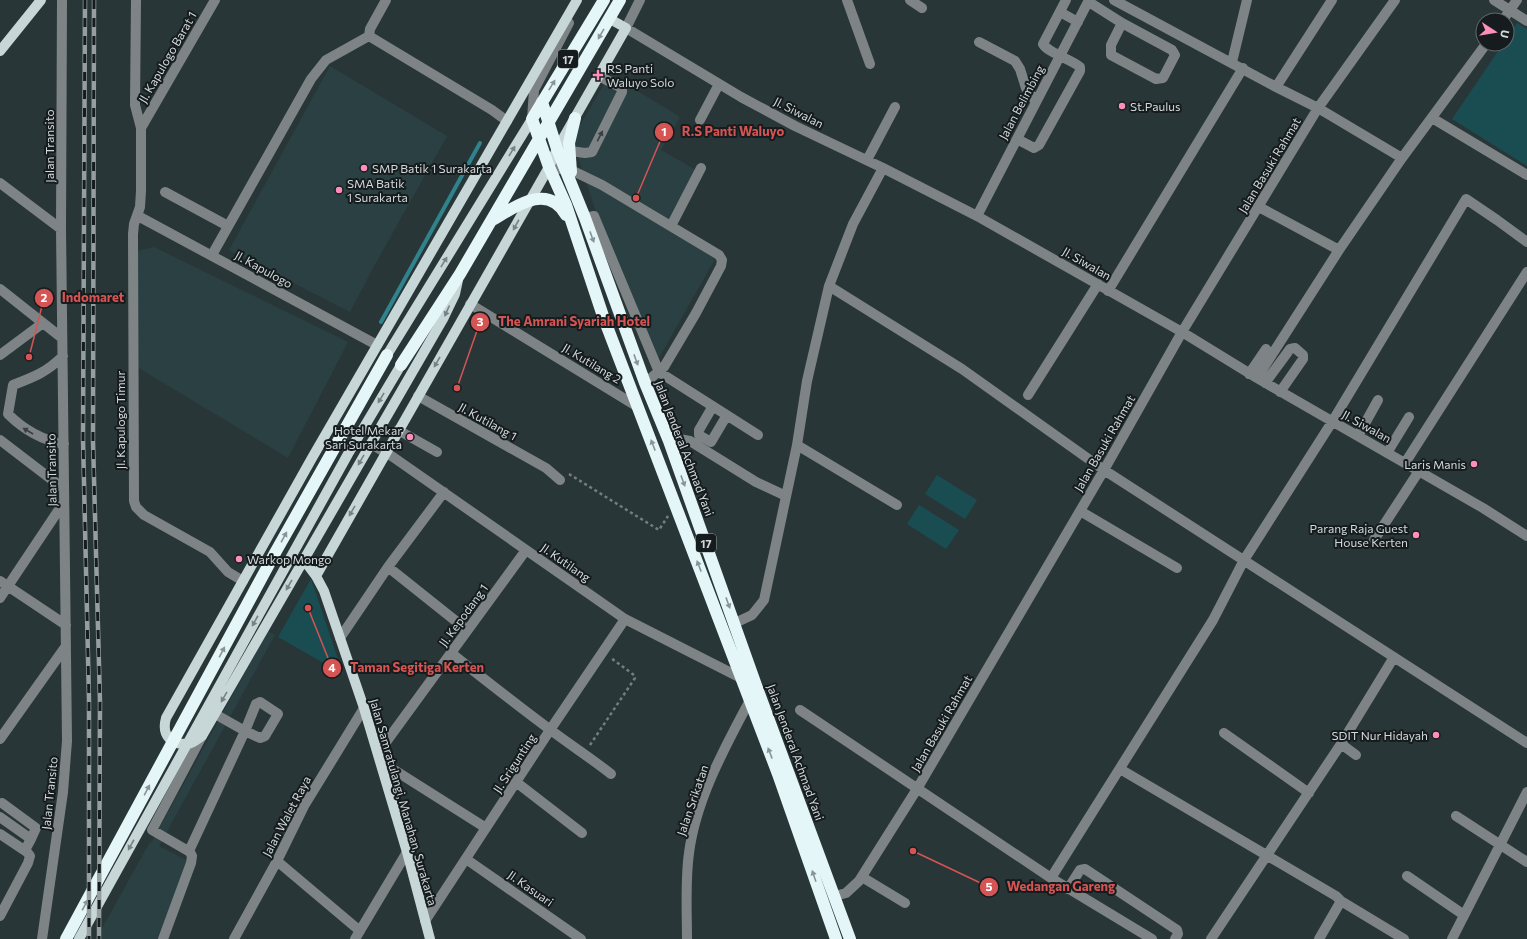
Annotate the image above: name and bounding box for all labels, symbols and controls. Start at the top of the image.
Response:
street label: Jl. Kapulogo Barat 1 [135,9,200,106]
north arrow [1475,12,1515,52]
one-way arrow [598,28,605,40]
text: U [1498,29,1512,39]
road number: 17 [558,50,578,68]
place label: RS Panti Waluyo Solo [607,61,675,89]
street label: Jalan Belimbing [995,62,1048,142]
marker: RS Panti Waluyo Solo [592,69,604,81]
one-way arrow [549,79,556,91]
street label: Jl. Siwalan [771,94,826,131]
place label: St.Paulus [1130,99,1180,113]
marker: St.Paulus [1117,101,1127,111]
street label: Jalan Transito [42,109,57,183]
street label: Jalan Basuki Rahmat [1235,115,1304,216]
callout: R.S Panti Waluyo [654,119,792,144]
text: R.S Panti Waluyo [682,123,784,139]
text: 1 [661,124,667,138]
one-way arrow [597,130,603,142]
one-way arrow [509,145,516,157]
place label: SMP Batik 1 Surakarta [372,161,492,175]
marker: SMP Batik 1 Surakarta [359,163,369,173]
place label: SMA Batik 1 Surakarta [347,176,408,204]
marker: SMA Batik 1 Surakarta [334,185,344,195]
one-way arrow [513,219,519,231]
one-way arrow [590,232,596,244]
street label: Jl. Siwalan [1060,243,1114,283]
street label: Jl. Kapulogo [232,247,295,291]
one-way arrow [441,256,448,268]
callout: Indomaret [34,285,132,310]
text: Indomaret [62,289,125,305]
text: 2 [41,290,48,304]
one-way arrow [444,305,450,317]
callout: The Amrani Syariah Hotel [470,309,658,334]
text: The Amrani Syariah Hotel [498,313,650,329]
text: 3 [477,314,484,328]
street label: Jl. Kutilang 2 [560,340,624,387]
one-way arrow [634,354,640,366]
one-way arrow [434,356,441,368]
street label: Jl. Kapulogo Timur [113,370,128,469]
street label: Jalan Jenderal Achmad Yani [652,378,717,518]
street label: Jalan Basuki Rahmat [1071,392,1138,494]
one-way arrow [377,393,385,403]
street label: Jl. Kutilang 1 [456,399,520,444]
street label: Jl. Siwalan [1340,407,1394,446]
place label: Hotel Mekar Sari Surakarta [325,423,402,451]
one-way arrow [22,427,33,434]
marker: Hotel Mekar Sari Surakarta [405,432,415,442]
street label: Jalan Transito [43,433,60,507]
one-way arrow [649,438,655,450]
one-way arrow [358,454,365,466]
place label: Laris Manis [1404,457,1466,471]
marker: Laris Manis [1469,459,1479,469]
one-way arrow [680,475,686,487]
one-way arrow [349,505,356,517]
place label: Parang Raja Guest House Kerten [1309,521,1408,549]
marker: Parang Raja Guest House Kerten [1411,530,1421,540]
one-way arrow [281,531,287,543]
road number: 17 [696,534,716,552]
street label: Jl. Kutilang [538,540,594,585]
place label: Warkop Mongo [247,552,332,566]
marker: Warkop Mongo [234,554,244,564]
one-way arrow [695,560,701,572]
one-way arrow [286,579,293,591]
street label: Jl. Kepodang 1 [436,581,491,650]
one-way arrow [725,597,731,609]
one-way arrow [252,615,259,627]
one-way arrow [218,646,225,657]
callout: Taman Segitiga Kerten [322,655,492,680]
text: Taman Segitiga Kerten [350,659,484,675]
text: 4 [328,660,336,674]
street label: Jalan Basuki Rahmat [908,672,975,774]
street label: Jalan Jenderal Achmad Yani [764,682,827,822]
one-way arrow [221,691,228,703]
street label: Jalan Samratulangi, Manahan, Surakarta [367,697,440,907]
place label: SDIT Nur Hidayah [1332,728,1428,742]
street label: Jl. Srigunting [490,730,540,796]
marker: SDIT Nur Hidayah [1431,730,1441,740]
one-way arrow [767,747,773,759]
street label: Jalan Transito [38,756,61,830]
street label: Jalan Srikatan [673,763,712,838]
street label: Jalan Walet Raya [259,773,314,859]
one-way arrow [143,785,150,796]
one-way arrow [128,839,135,851]
street label: Jl. Kasuari [505,867,556,910]
one-way arrow [810,869,816,881]
callout: Wedangan Gareng [979,874,1124,899]
text: Wedangan Gareng [1007,878,1115,894]
text: 5 [986,879,993,893]
one-way arrow [81,899,88,911]

